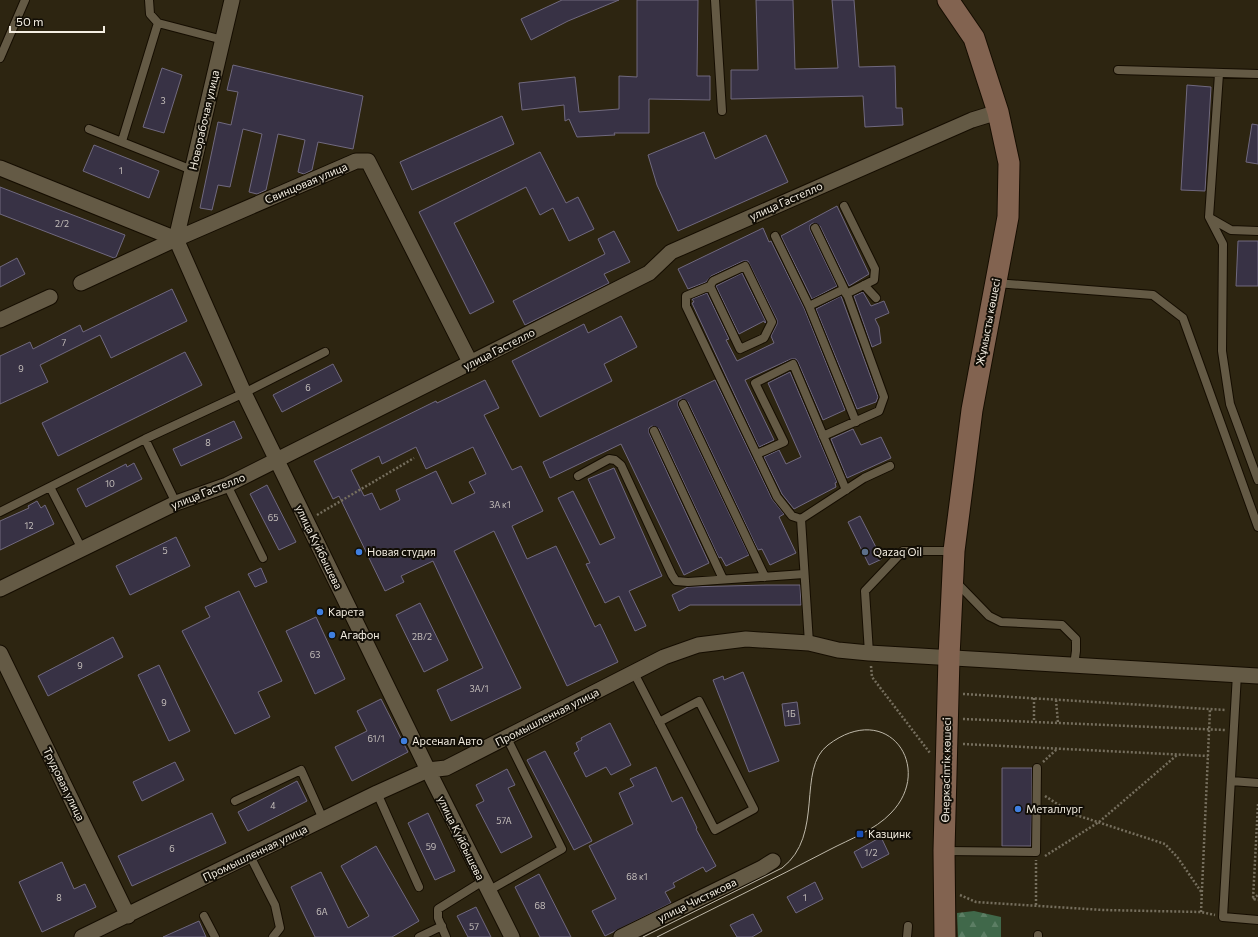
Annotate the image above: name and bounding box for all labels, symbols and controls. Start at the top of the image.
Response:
scale bar [10,8,104,34]
text: 50 m [16,14,44,28]
street label: Новорабочая улица [186,69,221,171]
house number: 3 [160,95,166,106]
street label: Свинцовая улица [263,159,349,206]
house number: 1 [119,165,123,176]
street label: улица Гастелло [747,178,825,223]
house number: 2/2 [55,218,69,229]
street label: Жұмысты көшесі [973,277,1002,367]
street label: улица Гастелло [461,325,537,372]
house number: 7 [62,337,67,348]
house number: 9 [18,363,24,374]
house number: 6 [305,382,311,393]
house number: 8 [205,437,211,448]
street label: улица Гастелло [169,470,247,511]
house number: 10 [105,478,115,489]
house number: 3А к1 [489,499,511,510]
street label: улица Куйбышева [293,502,346,591]
house number: 65 [268,512,278,523]
house number: 12 [25,520,33,531]
house number: 5 [162,545,168,556]
place label: Новая студия [367,545,436,558]
place label: Qazaq Oil [873,545,922,558]
marker: Новая студия [354,547,364,557]
marker: Qazaq Oil [860,547,870,557]
place label: Карета [328,605,364,618]
marker: Карета [315,607,325,617]
place label: Агафон [340,628,380,641]
marker: Агафон [327,630,337,640]
house number: 2В/2 [412,631,432,642]
house number: 63 [310,649,320,660]
house number: 9 [77,660,83,671]
house number: 3А/1 [470,683,489,694]
street label: Промышленная улица [493,685,601,748]
house number: 9 [161,697,167,708]
house number: 1Б [786,708,796,719]
street label: Өнеркәсіптік көшесі [938,717,953,823]
house number: 61/1 [367,733,385,744]
place label: Арсенал Авто [412,734,483,747]
marker: Арсенал Авто [399,736,409,746]
street label: Трудовая улица [41,745,88,823]
street label: улица Куйбышева [435,793,488,882]
house number: 4 [270,800,276,811]
place label: Металлург [1026,802,1083,815]
marker: Металлург [1013,804,1023,814]
house number: 57А [496,815,512,826]
street label: Промышленная улица [200,822,309,883]
place label: Казцинк [868,827,911,840]
marker: Казцинк [855,829,865,839]
house number: 59 [426,841,436,852]
house number: 6 [169,843,175,854]
house number: 1/2 [865,847,877,858]
house number: 68 к1 [626,871,648,882]
street label: улица Чистякова [655,875,738,924]
house number: 8 [56,892,62,903]
house number: 1 [803,892,807,903]
house number: 68 [535,900,545,911]
house number: 6А [316,906,328,917]
house number: 57 [469,921,479,932]

